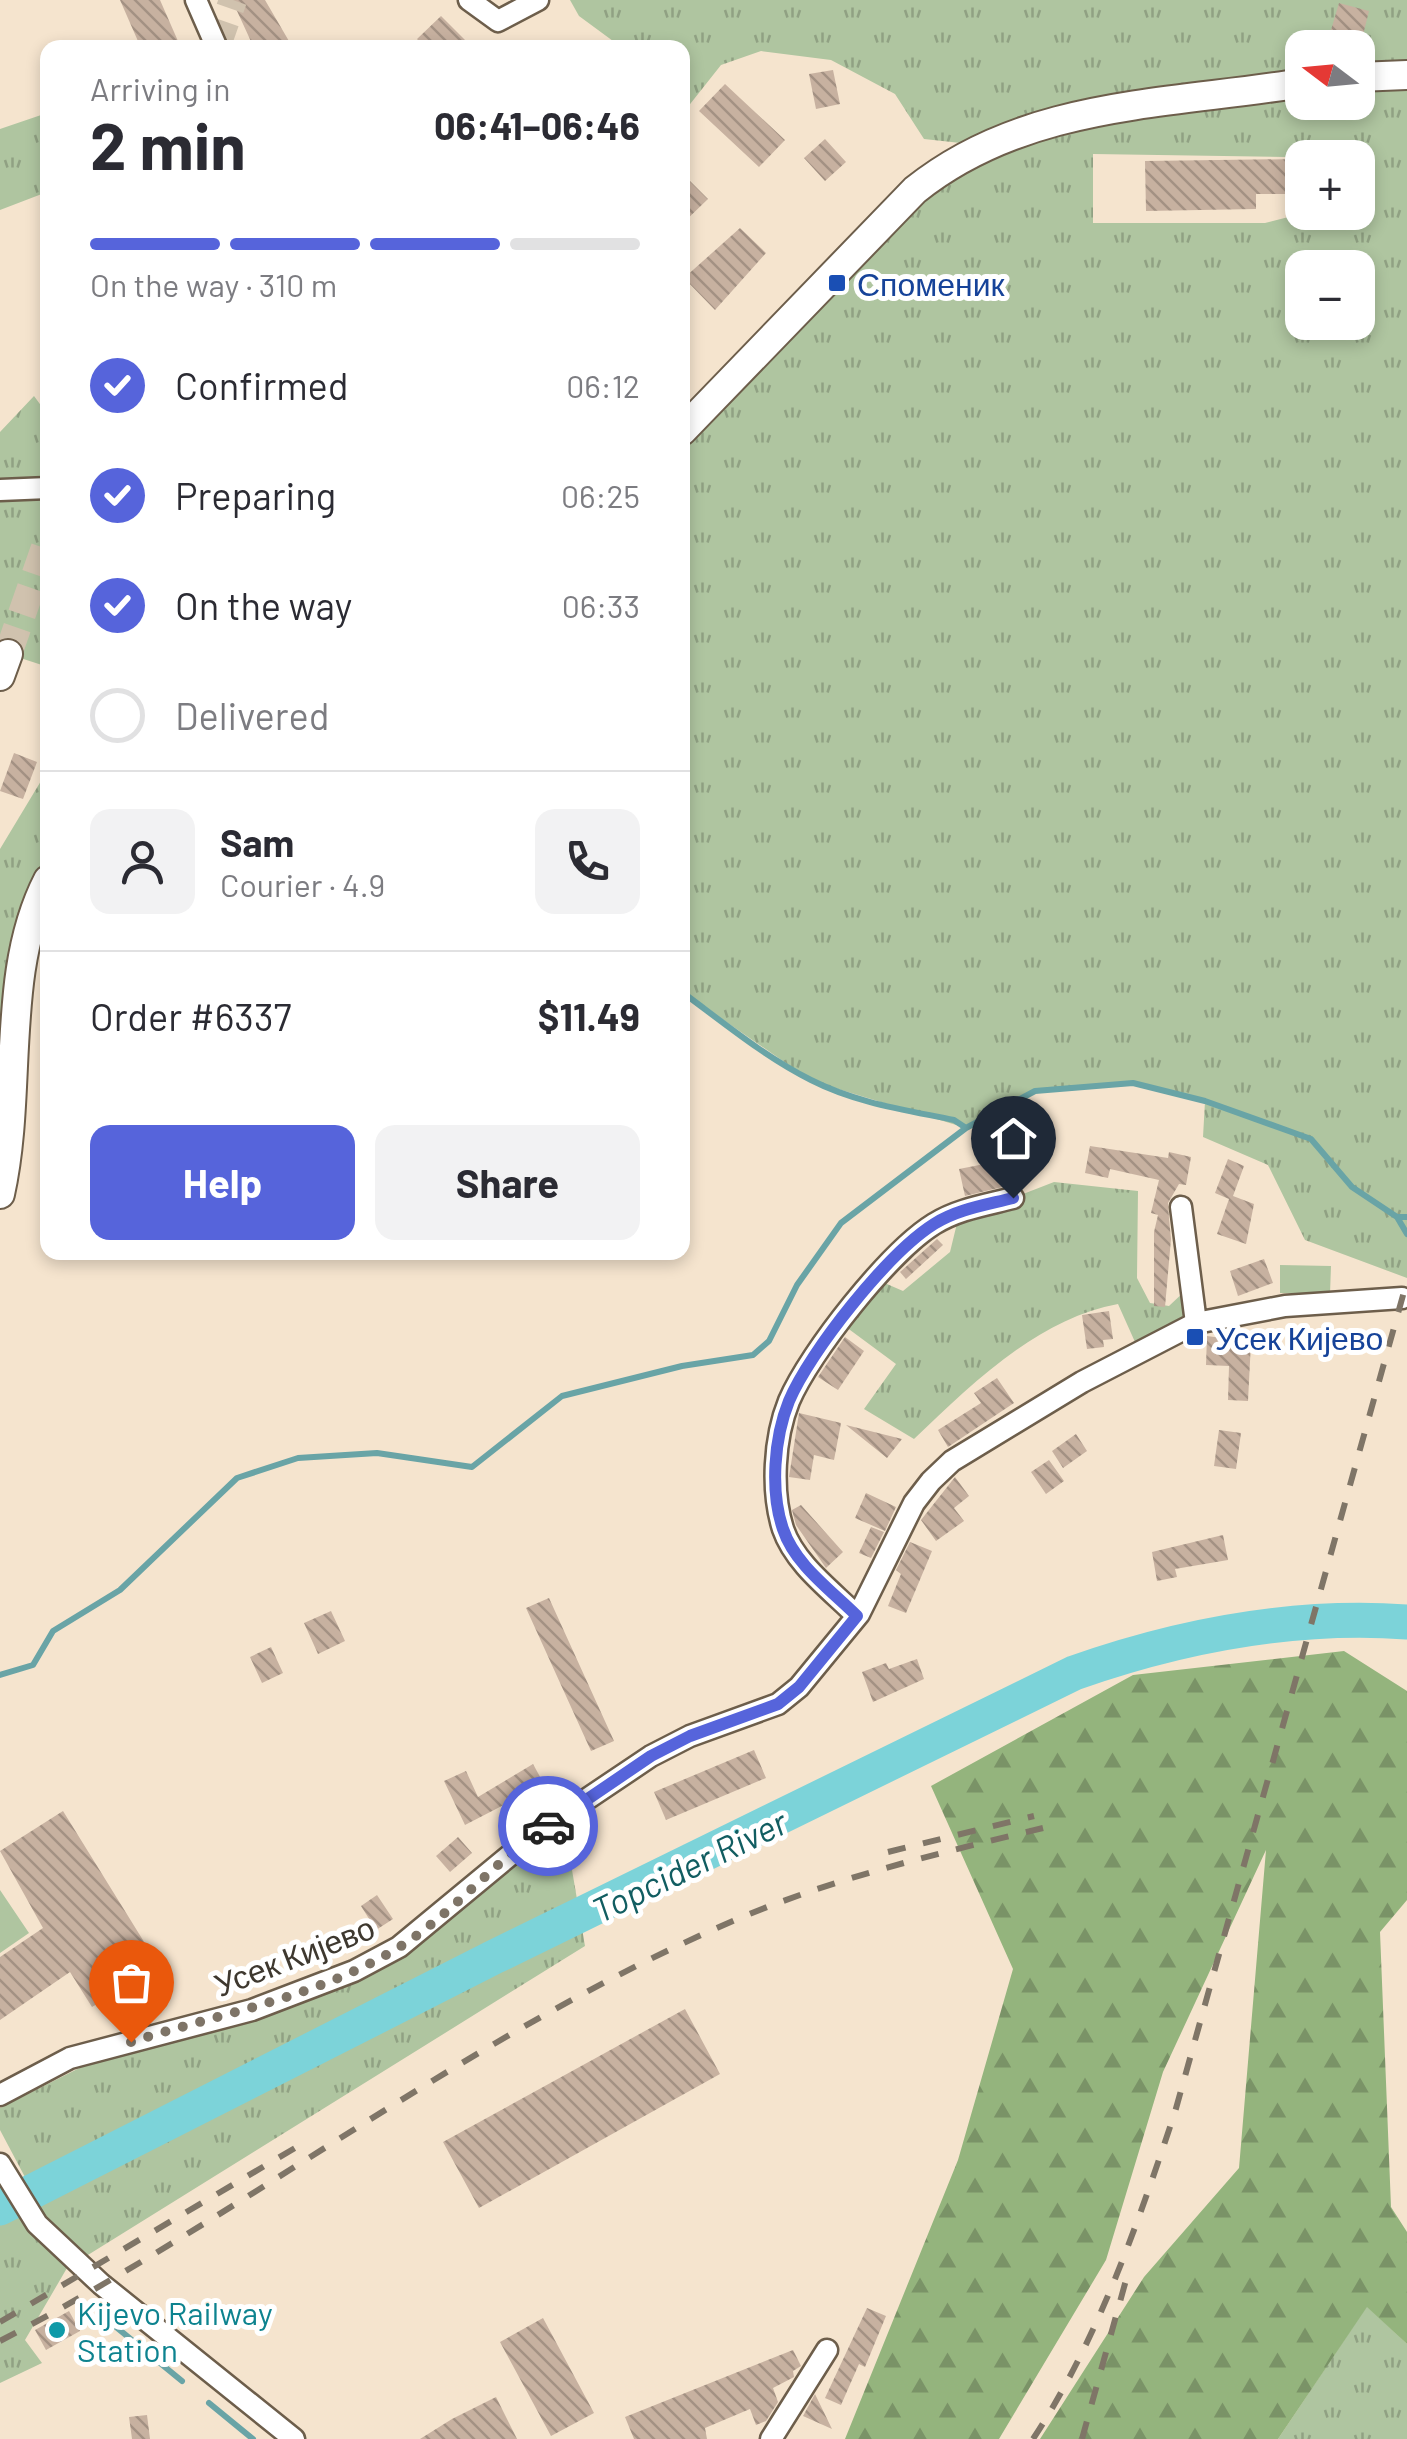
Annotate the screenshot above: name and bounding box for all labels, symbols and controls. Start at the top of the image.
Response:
north arrow [1285,30,1375,120]
map controls [1285,30,1375,340]
text: Arriving in [90,69,230,107]
text: 06:41–06:46 [434,102,640,148]
text: 2 min [90,105,246,183]
button: + [1285,140,1375,230]
button: − [1285,250,1375,340]
place label: Споменик [857,264,1006,302]
text: On the way · 310 m [90,265,337,303]
marker: Споменик [826,272,848,294]
icon: check [90,358,145,413]
text: Confirmed [175,362,348,408]
text: 06:12 [566,366,640,404]
icon: check [90,468,145,523]
text: Preparing [175,472,336,518]
text: 06:25 [561,476,640,514]
icon: check [90,578,145,633]
text: On the way [175,582,352,628]
text: 06:33 [562,586,640,624]
text: Delivered [175,692,329,738]
button: person [90,809,195,914]
button: phone [535,809,640,914]
text: Sam [220,819,294,865]
text: Courier · 4.9 [220,865,385,903]
text: Order #6337 [90,993,291,1039]
text: $11.49 [538,993,640,1039]
pin [971,1096,1056,1199]
icon: home [986,1111,1041,1166]
button: Help [90,1125,355,1240]
button: Share [375,1125,640,1240]
place label: Усек Кијево [1215,1318,1383,1357]
marker: Усек Кијево [1184,1326,1206,1348]
courier [498,1776,598,1876]
icon: car [521,1799,576,1854]
water label: Topcider River [585,1799,795,1930]
street label: Усек Кијево [209,1907,380,2004]
pin [89,1940,174,2043]
icon: bag [104,1955,159,2010]
place label: Kijevo Railway Station [77,2293,273,2368]
marker: Kijevo Railway Station [46,2319,68,2341]

